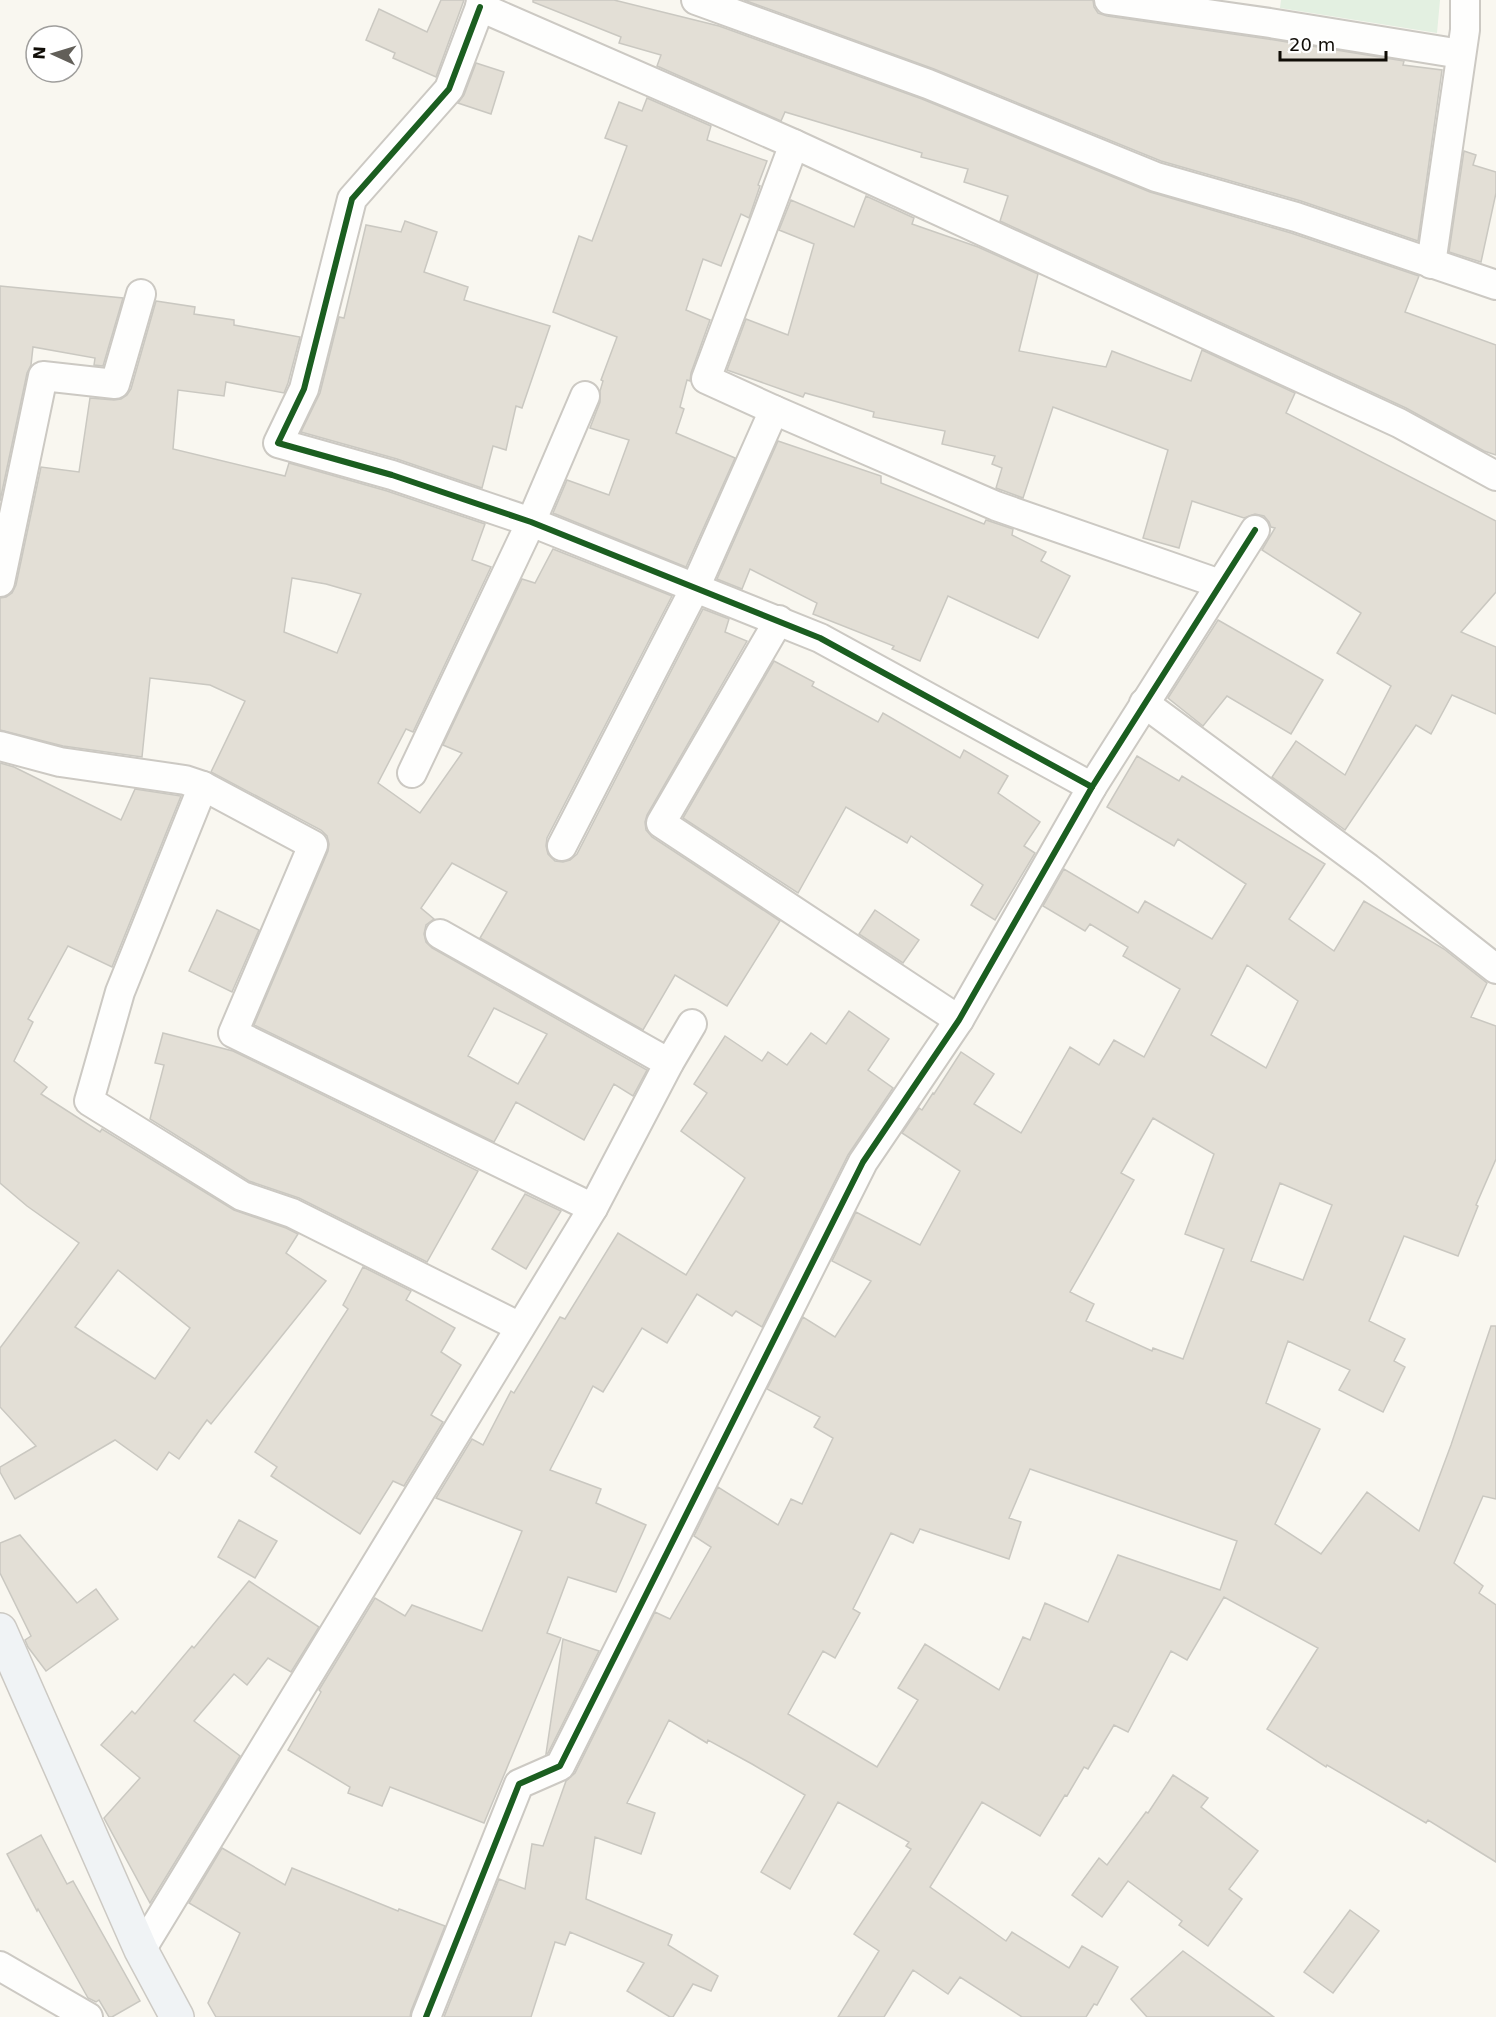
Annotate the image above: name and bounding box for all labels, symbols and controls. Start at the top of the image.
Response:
north arrow [24,24,84,84]
scale bar [1280,24,1386,62]
text: 20 m [1289,34,1335,55]
text: N [30,46,49,60]

